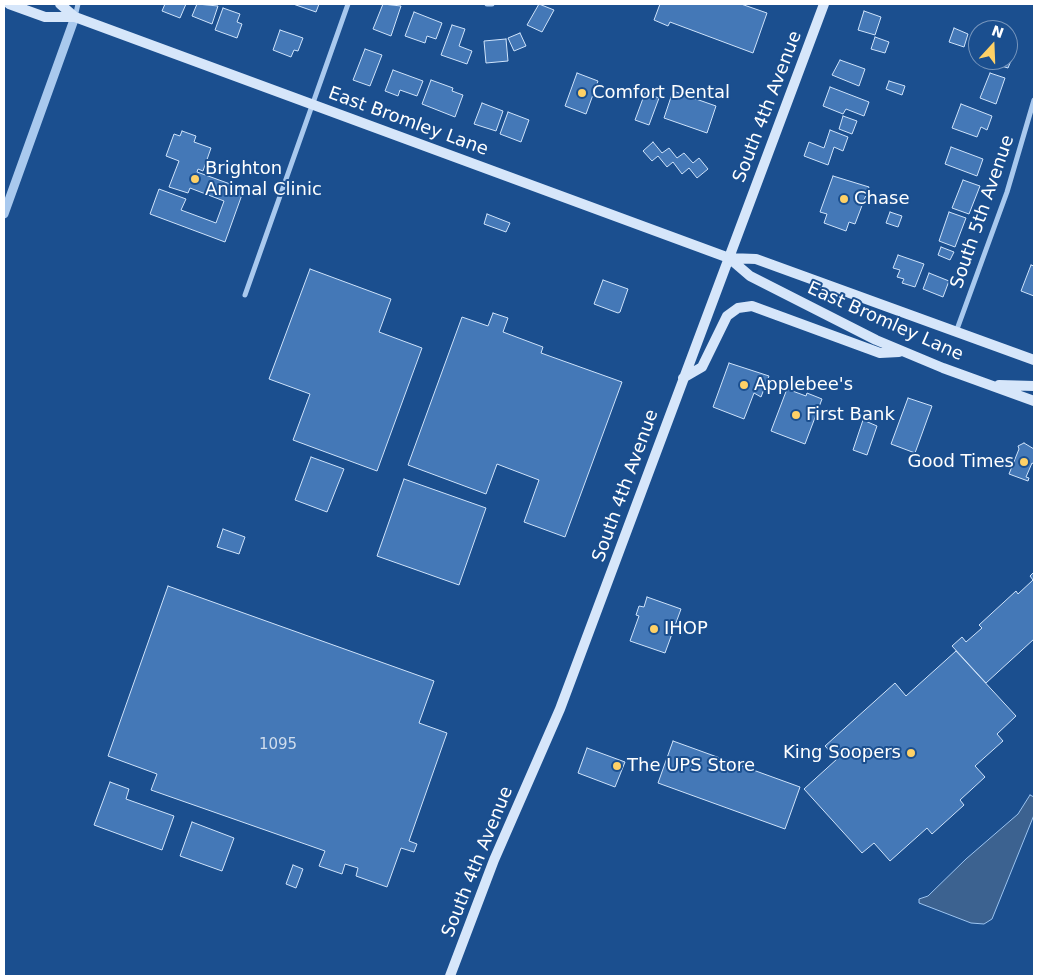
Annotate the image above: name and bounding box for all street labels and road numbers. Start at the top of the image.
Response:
street label: South 4th Avenue [729,28,807,186]
street label: East Bromley Lane [325,83,491,161]
street label: South 5th Avenue [947,133,1019,291]
street label: East Bromley Lane [804,278,966,366]
street label: South 4th Avenue [588,407,664,565]
street label: South 4th Avenue [438,784,518,940]

